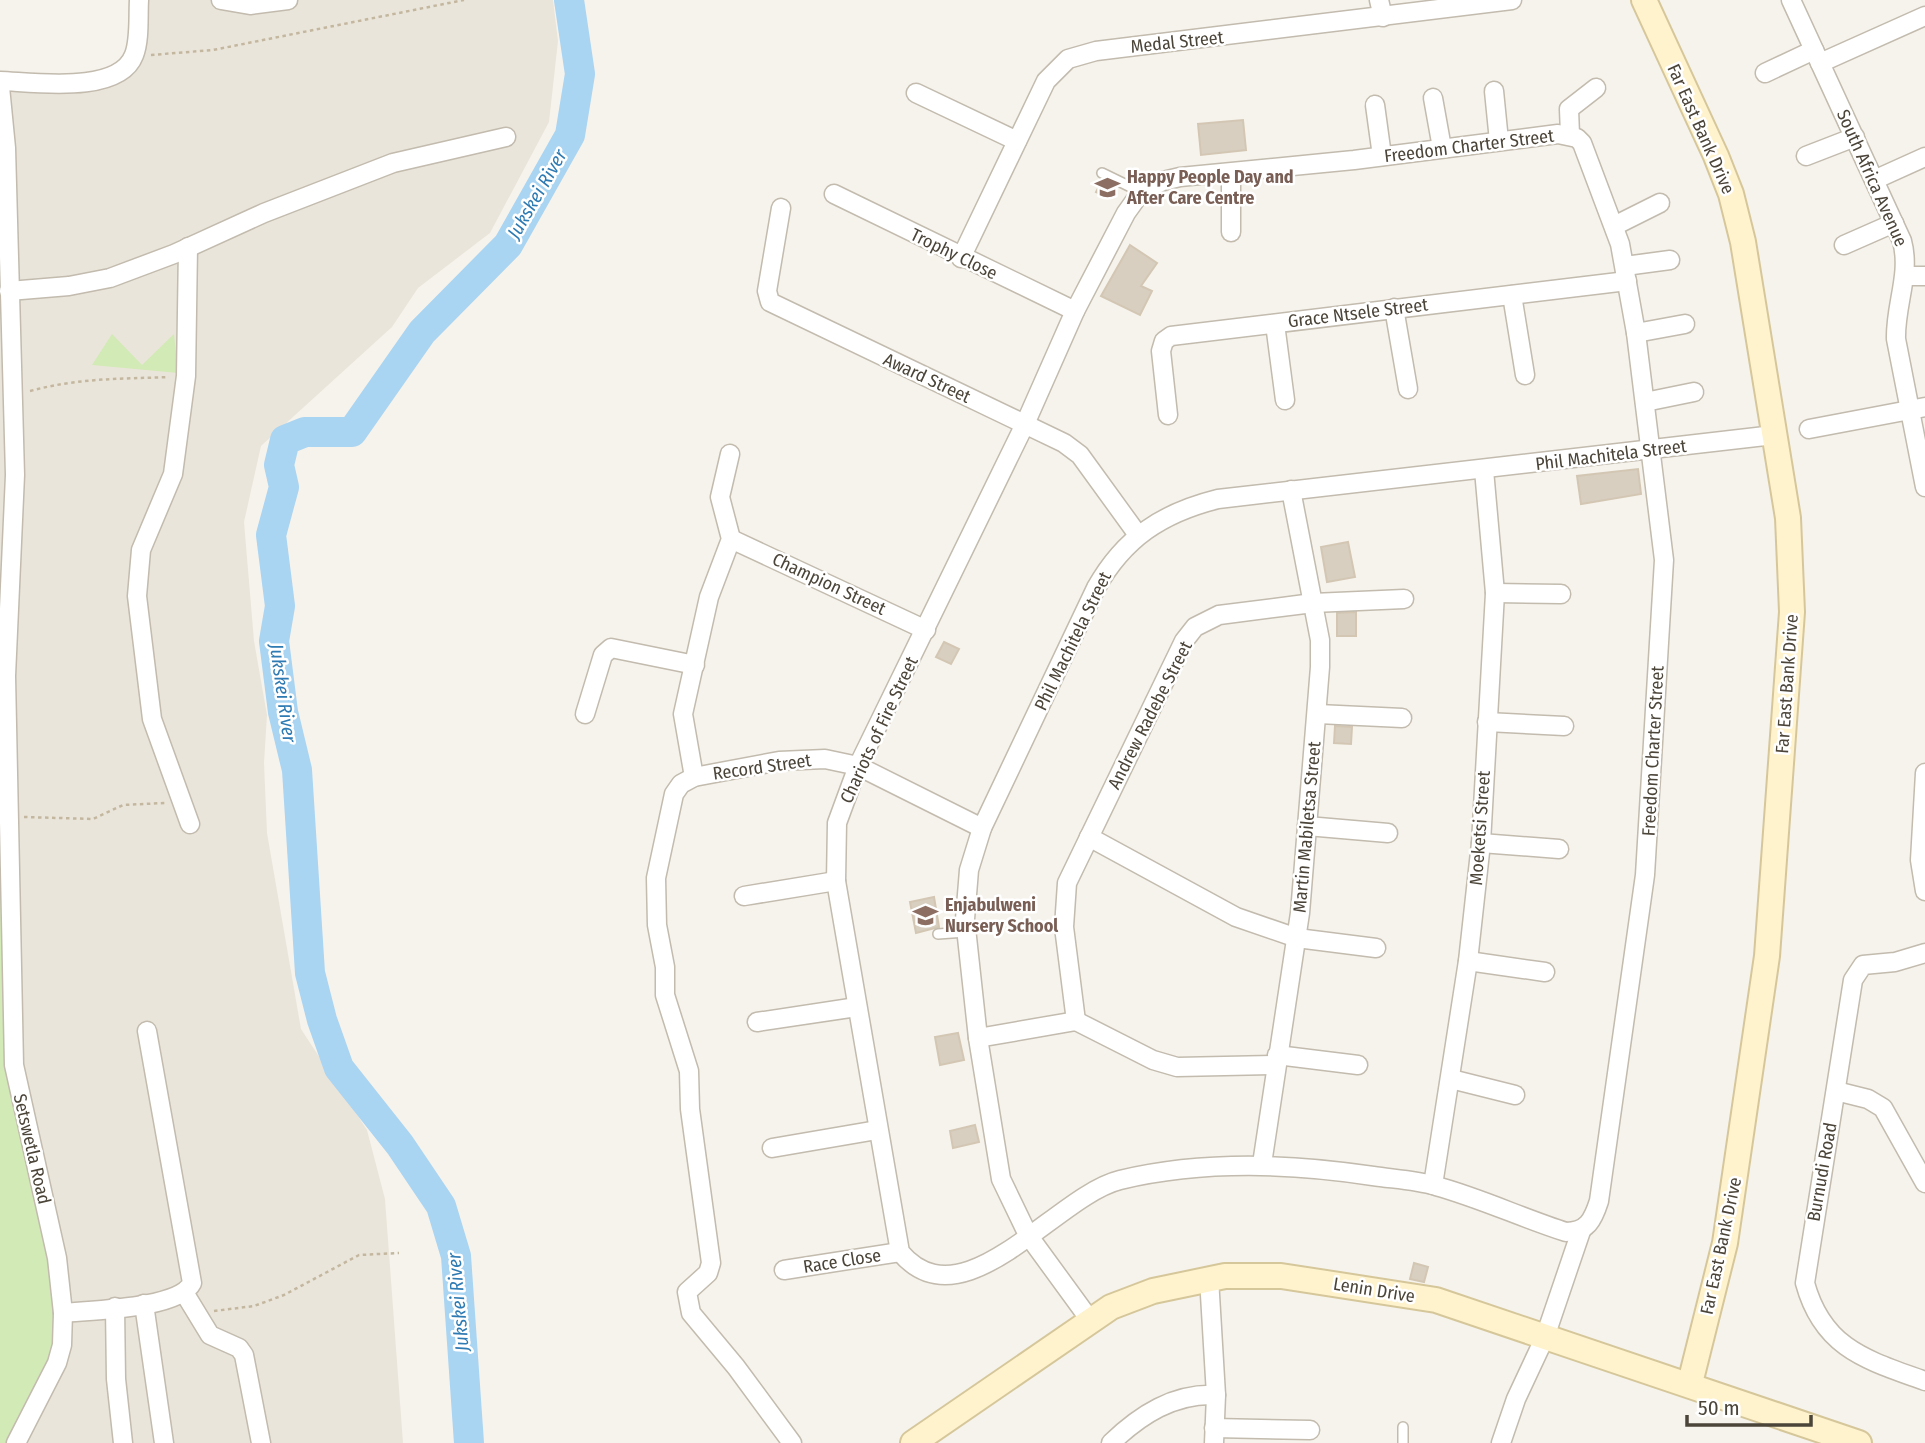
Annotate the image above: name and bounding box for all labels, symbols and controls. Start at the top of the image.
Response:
street label: Medal Street [1129,26,1225,58]
street label: Far East Bank Drive [1663,61,1740,197]
street label: South Africa Avenue [1832,106,1912,250]
street label: Freedom Charter Street [1383,125,1555,167]
water label: Jukskei River [502,144,572,244]
place label: Happy People Day and After Care Centre [1126,166,1294,209]
school or university icon: Happy People Day and After Care Centre [1093,173,1121,201]
street label: Trophy Close [907,224,1001,285]
street label: Grace Ntsele Street [1287,293,1429,332]
street label: Award Street [880,348,974,408]
street label: Phil Machitela Street [1534,435,1688,475]
street label: Champion Street [769,548,889,620]
street label: Phil Machitela Street [1030,568,1116,714]
street label: Far East Bank Drive [1771,613,1803,754]
street label: Andrew Radebe Street [1103,637,1197,793]
water label: Jukskei River [265,641,301,745]
street label: Chariots of Fire Street [835,653,923,807]
street label: Freedom Charter Street [1638,665,1668,837]
street label: Martin Mabiletsa Street [1289,740,1325,914]
street label: Record Street [711,749,813,785]
street label: Moeketsi Street [1465,770,1495,886]
place label: Enjabulweni Nursery School [945,894,1058,937]
school or university icon: Enjabulweni Nursery School [911,901,939,929]
street label: Setswetla Road [9,1092,55,1206]
street label: Burnudi Road [1802,1121,1842,1223]
street label: Far East Bank Drive [1696,1175,1746,1317]
street label: Race Close [801,1244,883,1278]
water label: Jukskei River [442,1250,474,1353]
street label: Lenin Drive [1332,1273,1416,1307]
scale bar [1687,1384,1811,1428]
text: 50 m [1698,1395,1740,1421]

